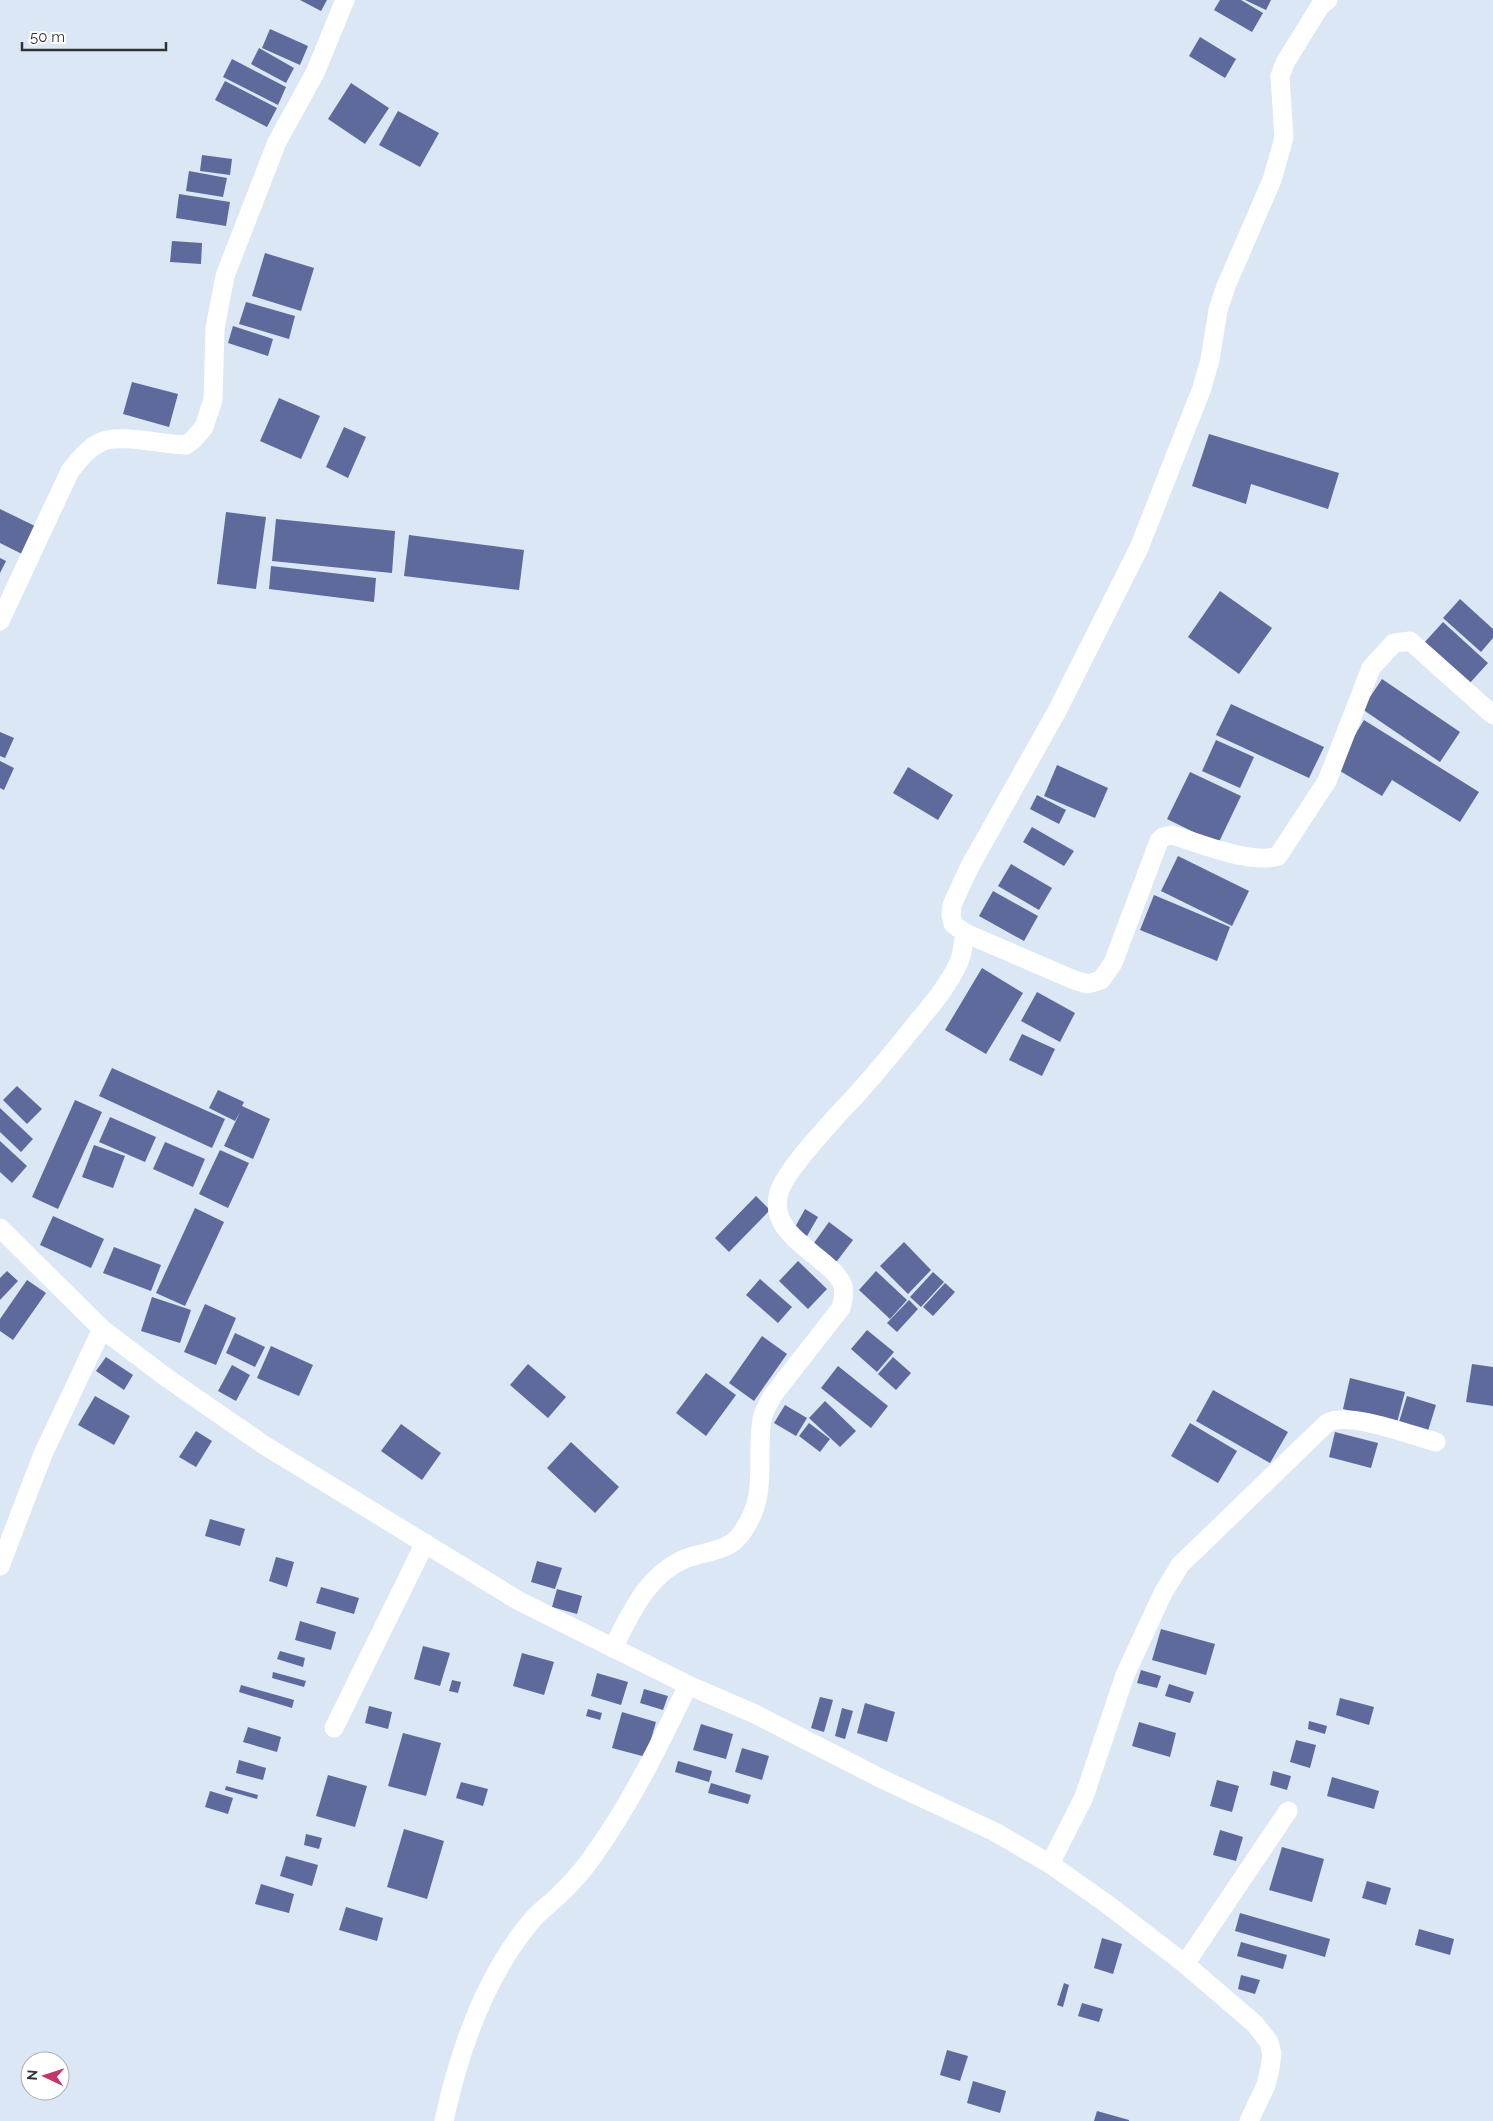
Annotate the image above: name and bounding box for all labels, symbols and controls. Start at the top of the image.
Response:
scale bar [22,20,166,52]
text: 50 m [30,28,65,46]
north arrow [20,2051,70,2101]
text: N [24,2069,40,2081]

